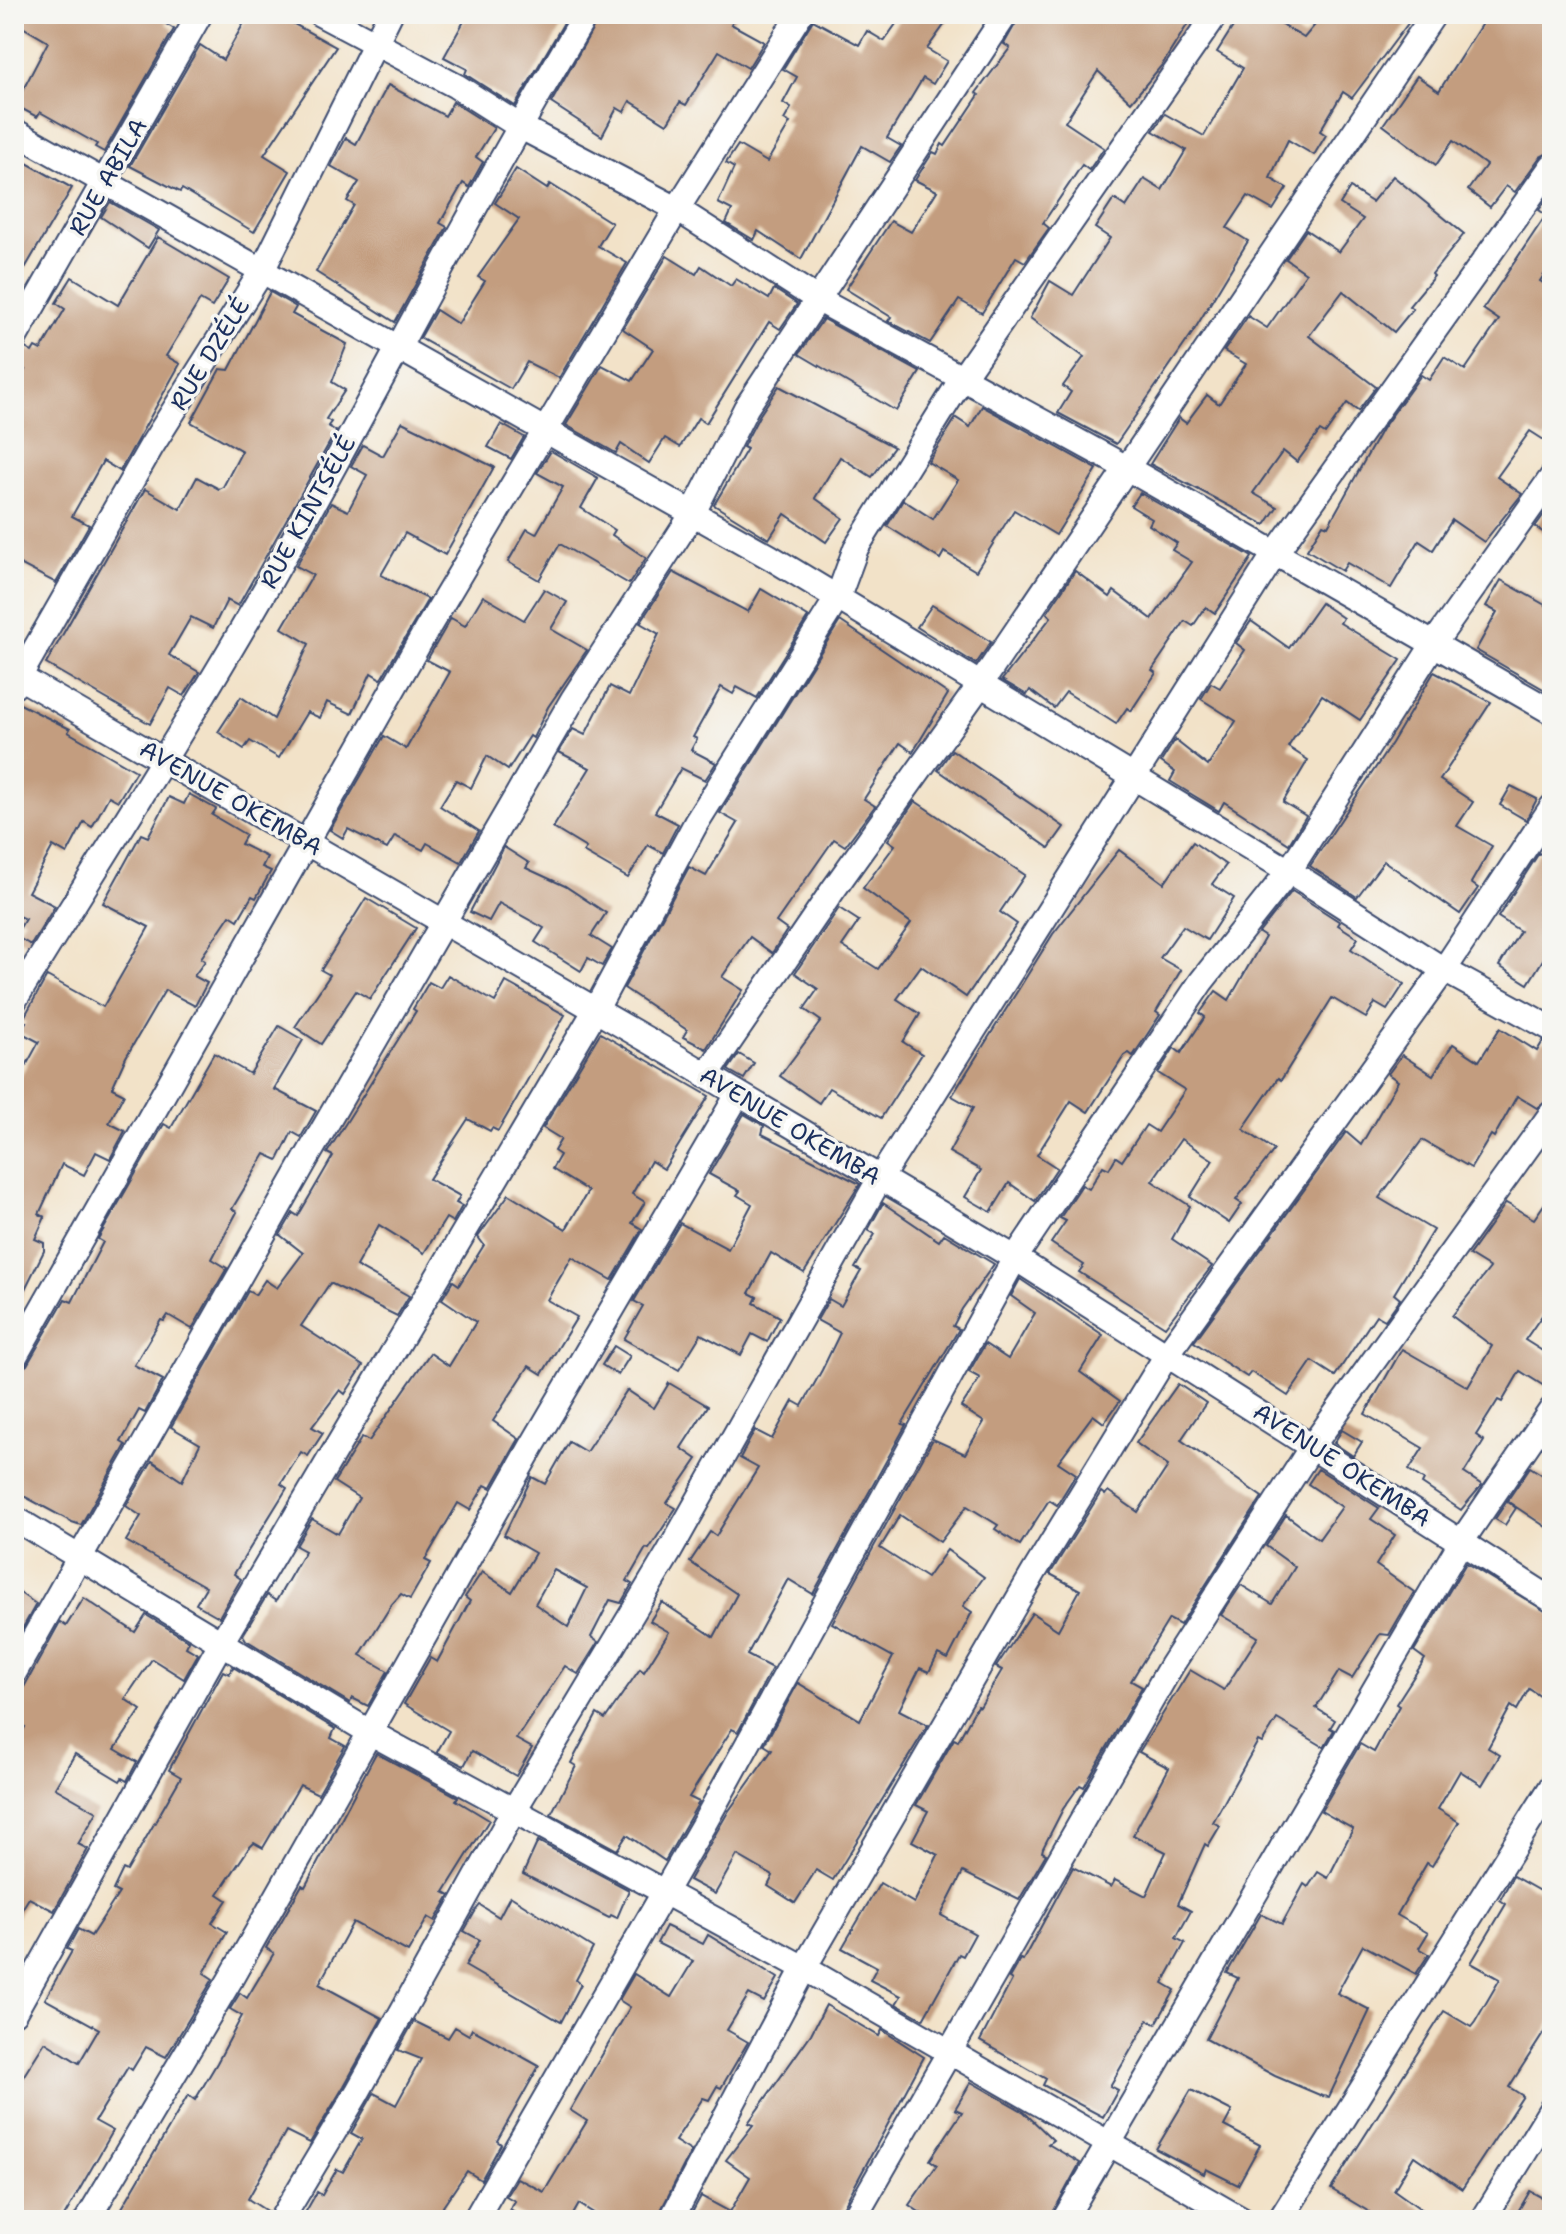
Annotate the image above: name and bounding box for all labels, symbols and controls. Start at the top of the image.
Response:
street label: RUE ABILA [61,112,155,242]
street label: RUE DZÉLÉ [163,291,257,417]
street label: RUE KINTSÉLÉ [253,430,363,594]
street label: AVENUE OKEMBA [134,733,328,863]
street label: AVENUE OKEMBA [694,1059,886,1193]
street label: AVENUE OKEMBA [1247,1396,1437,1534]

